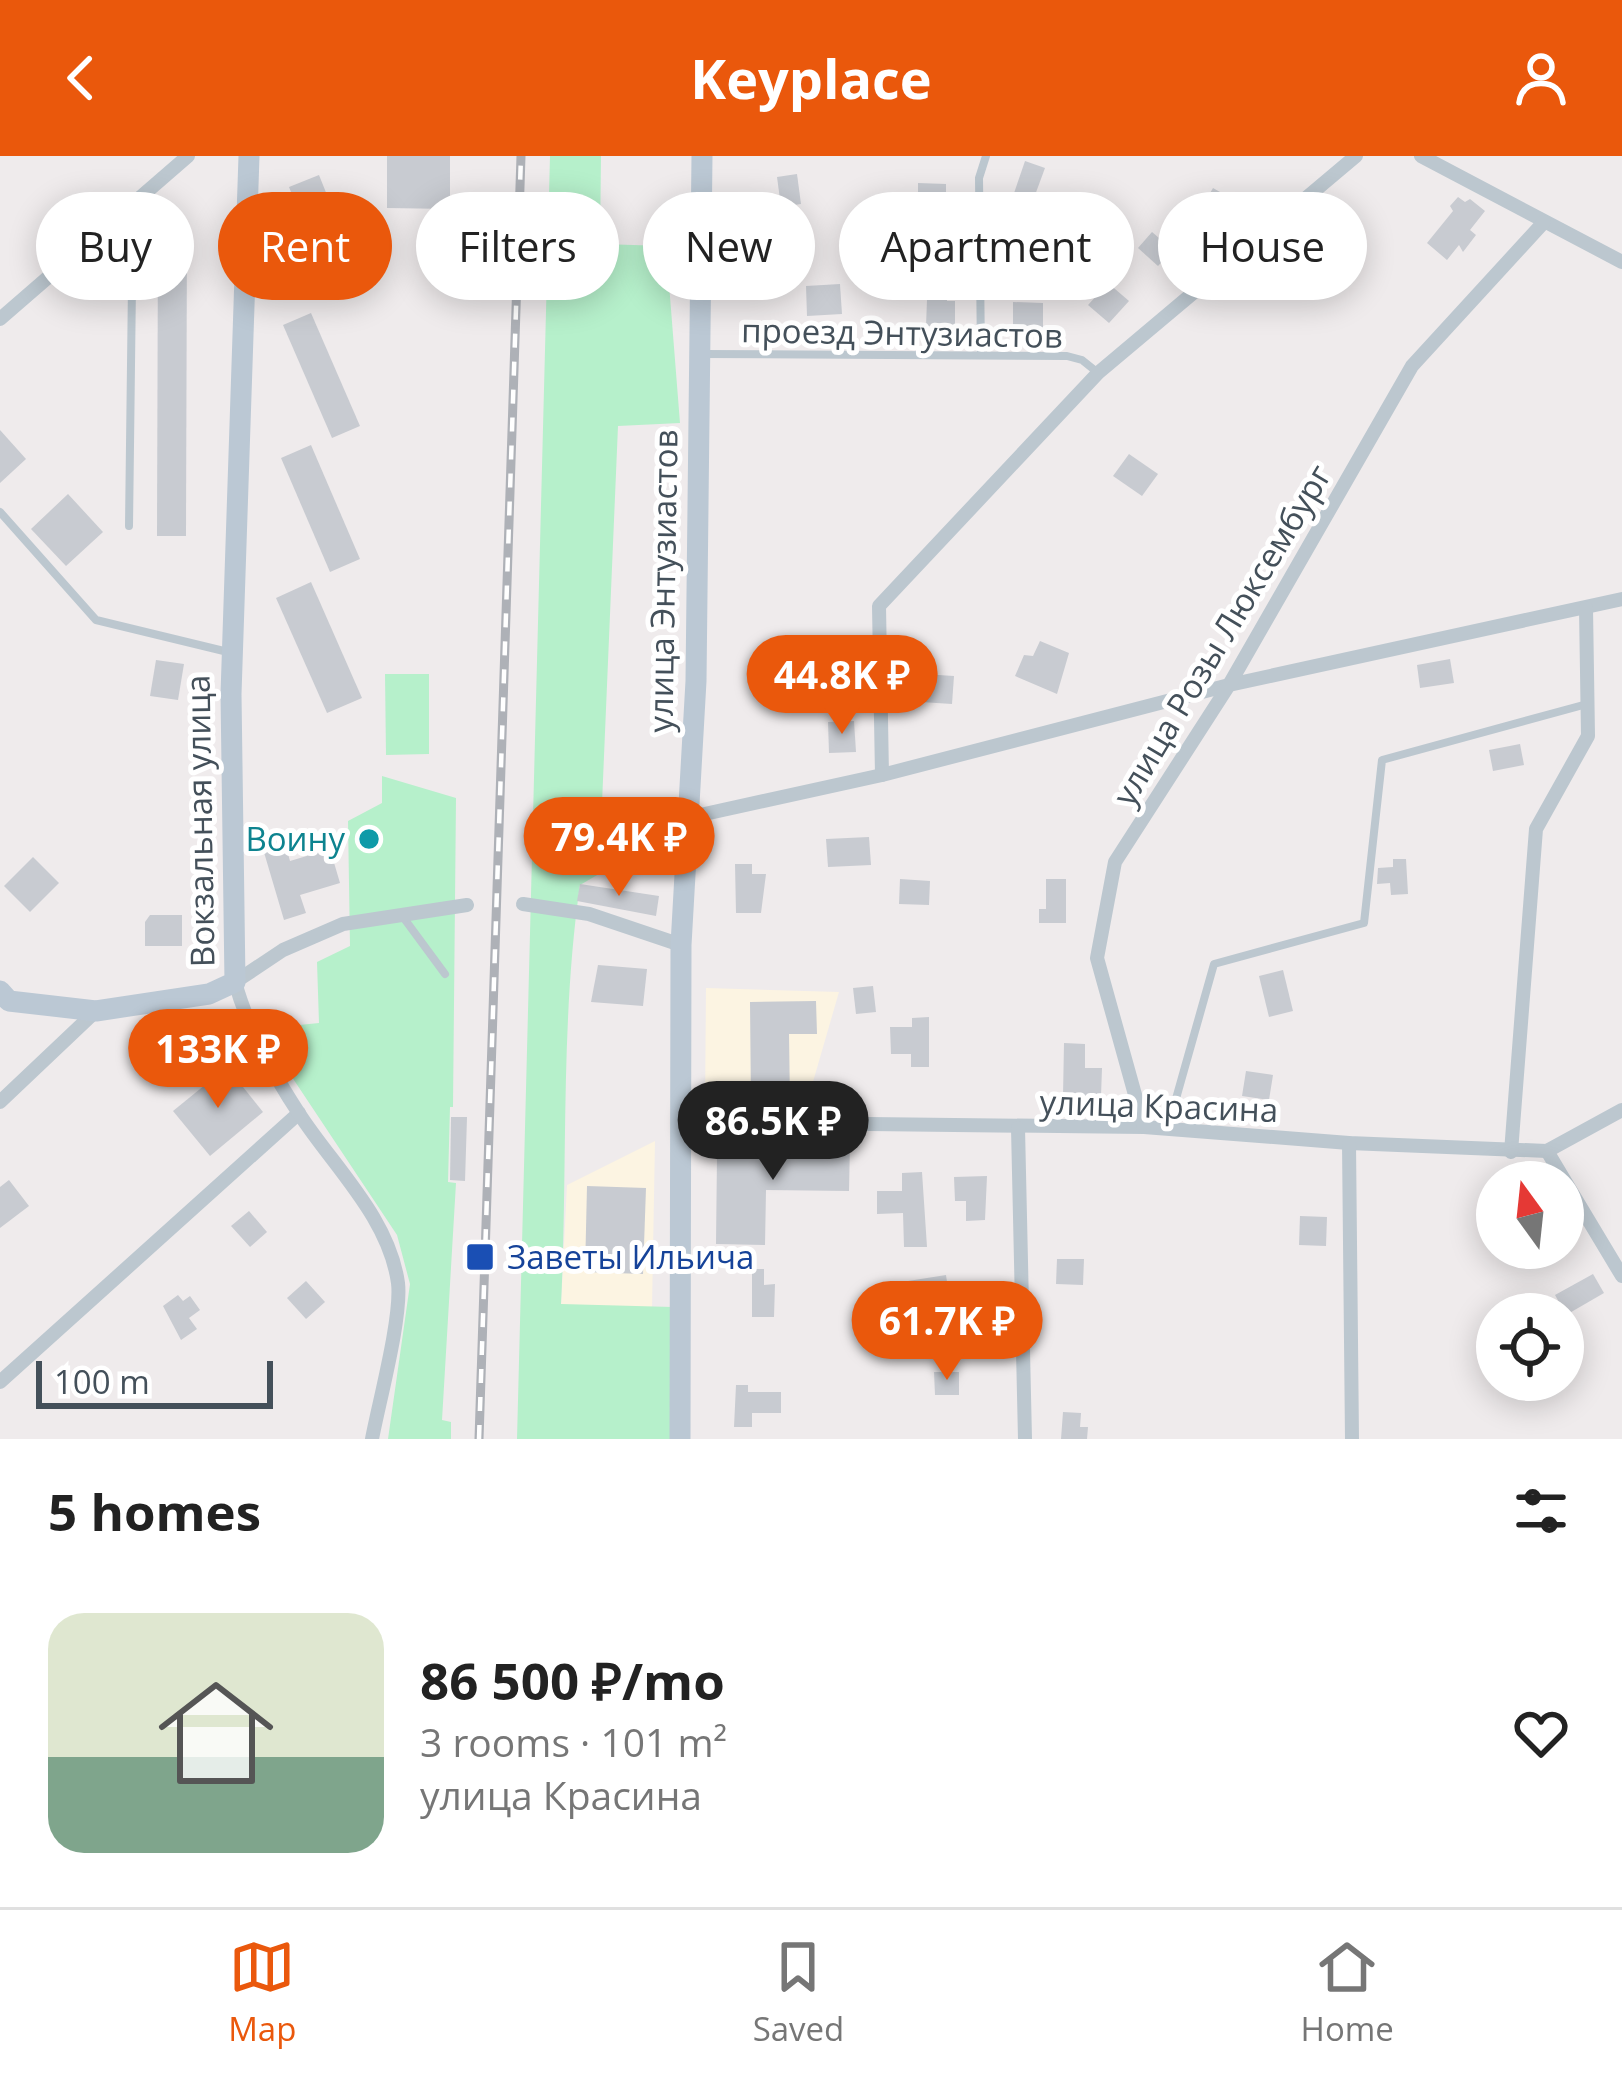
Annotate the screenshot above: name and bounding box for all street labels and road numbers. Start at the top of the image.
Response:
street label: проезд Энтузиастов [741,307,1063,358]
street label: улица Энтузиастов [637,429,688,733]
street label: улица Розы Люксембург [1102,456,1341,814]
street label: Вокзальная улица [174,674,225,968]
street label: улица Красина [1039,1079,1279,1132]

